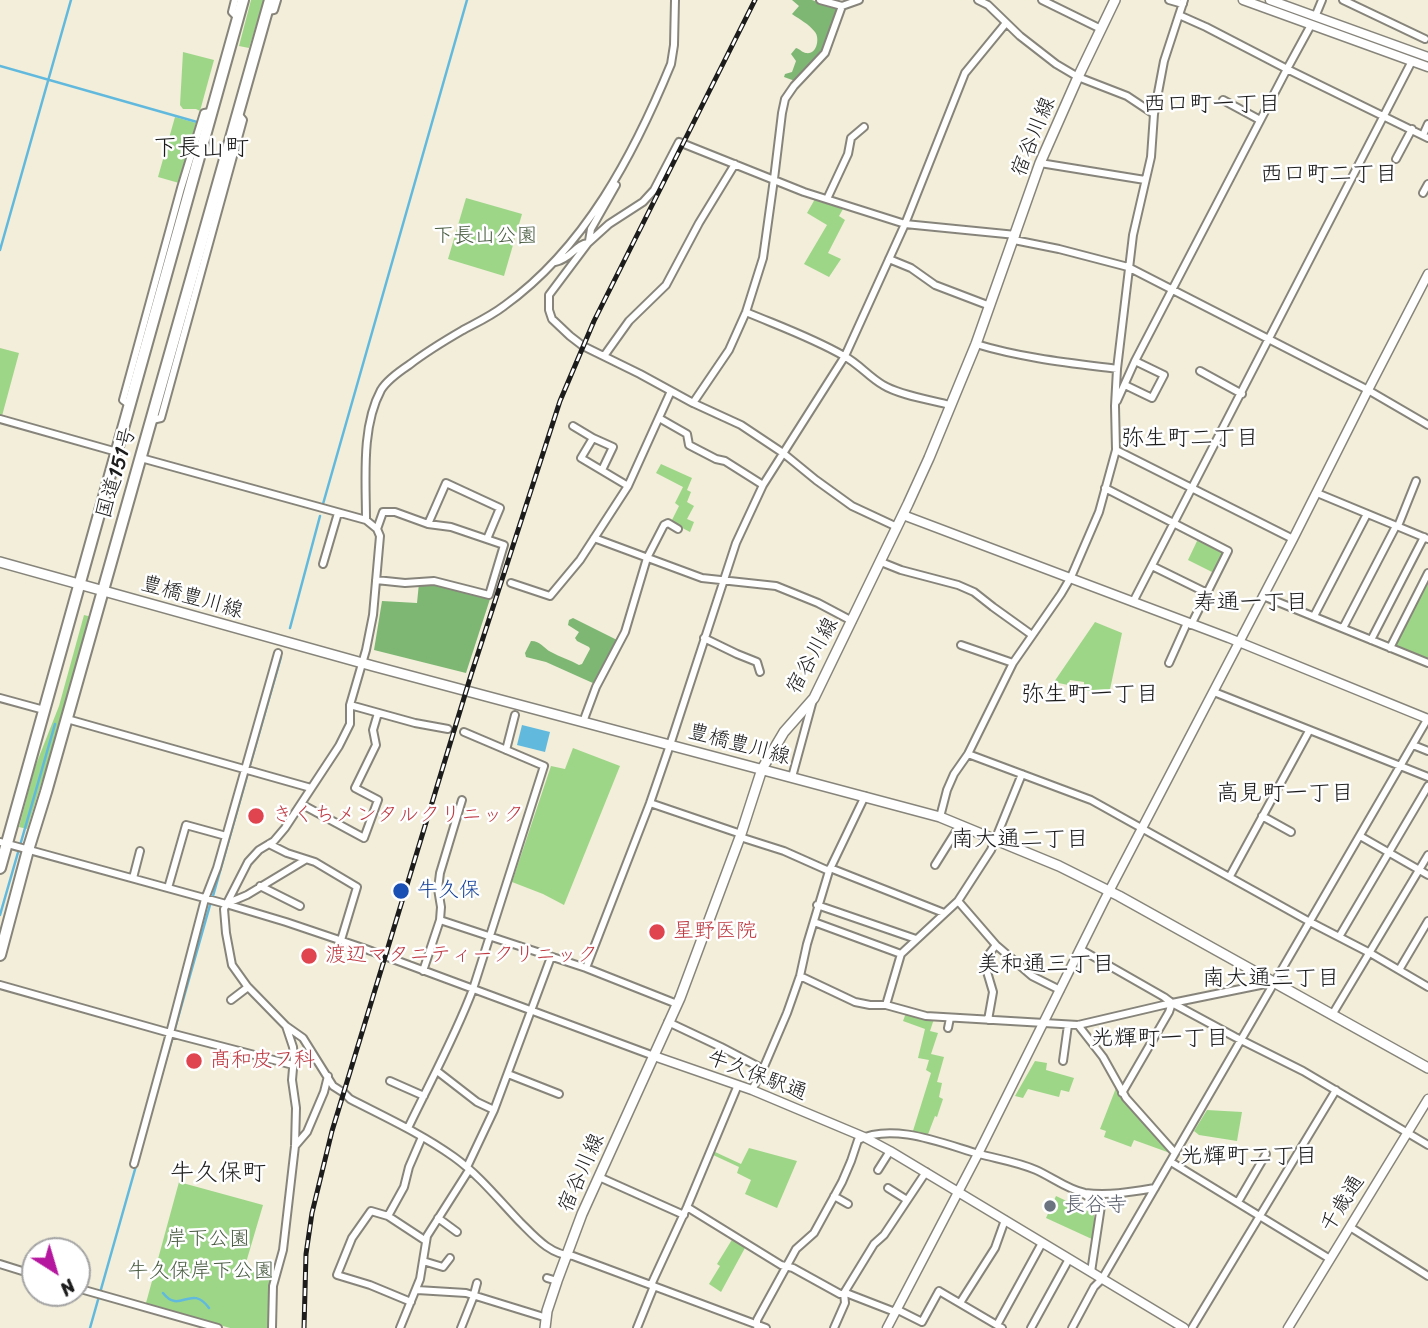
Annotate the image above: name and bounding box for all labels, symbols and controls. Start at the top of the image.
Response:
district label: 西口町一丁目 [1143,91,1281,119]
street label: 宿谷川線 [1007,93,1061,181]
district label: 下長山町 [153,135,249,163]
district label: 西口町二丁目 [1260,161,1398,189]
park label: 下長山公園 [433,224,537,250]
street label: 国道151号 [92,424,142,522]
district label: 弥生町二丁目 [1121,425,1259,453]
street label: 豊橋豊川線 [138,571,246,625]
district label: 寿通一丁目 [1194,589,1308,617]
street label: 宿谷川線 [782,613,844,699]
district label: 弥生町一丁目 [1021,681,1159,709]
street label: 豊橋豊川線 [685,719,793,771]
district label: 高見町一丁目 [1216,780,1354,808]
place label: きくちメンタルクリニック [272,803,524,829]
marker: きくちメンタルクリニック [246,806,266,826]
district label: 南大通二丁目 [951,826,1089,854]
place label: 牛久保 [417,878,480,904]
marker: 牛久保 [391,881,411,901]
place label: 星野医院 [673,919,757,945]
marker: 星野医院 [647,922,667,942]
place label: 渡辺マタニティークリニック [325,943,598,969]
marker: 渡辺マタニティークリニック [299,946,319,966]
district label: 美和通三丁目 [977,951,1115,979]
district label: 南大通三丁目 [1202,965,1340,993]
district label: 光輝町一丁目 [1091,1025,1229,1053]
street label: 牛久保駅通 [703,1045,811,1107]
place label: 髙和皮フ科 [210,1048,315,1074]
marker: 髙和皮フ科 [184,1051,204,1071]
street label: 宿谷川線 [553,1130,611,1216]
district label: 光輝町二丁目 [1180,1143,1318,1171]
district label: 牛久保町 [170,1160,266,1188]
street label: 千歳通 [1316,1171,1370,1237]
place label: 長谷寺 [1064,1193,1127,1219]
marker: 長谷寺 [1042,1198,1058,1214]
park label: 岸下公園 [166,1227,250,1253]
north arrow [21,1237,91,1307]
park label: 牛久保岸下公園 [128,1259,274,1285]
text: N [53,1270,83,1305]

